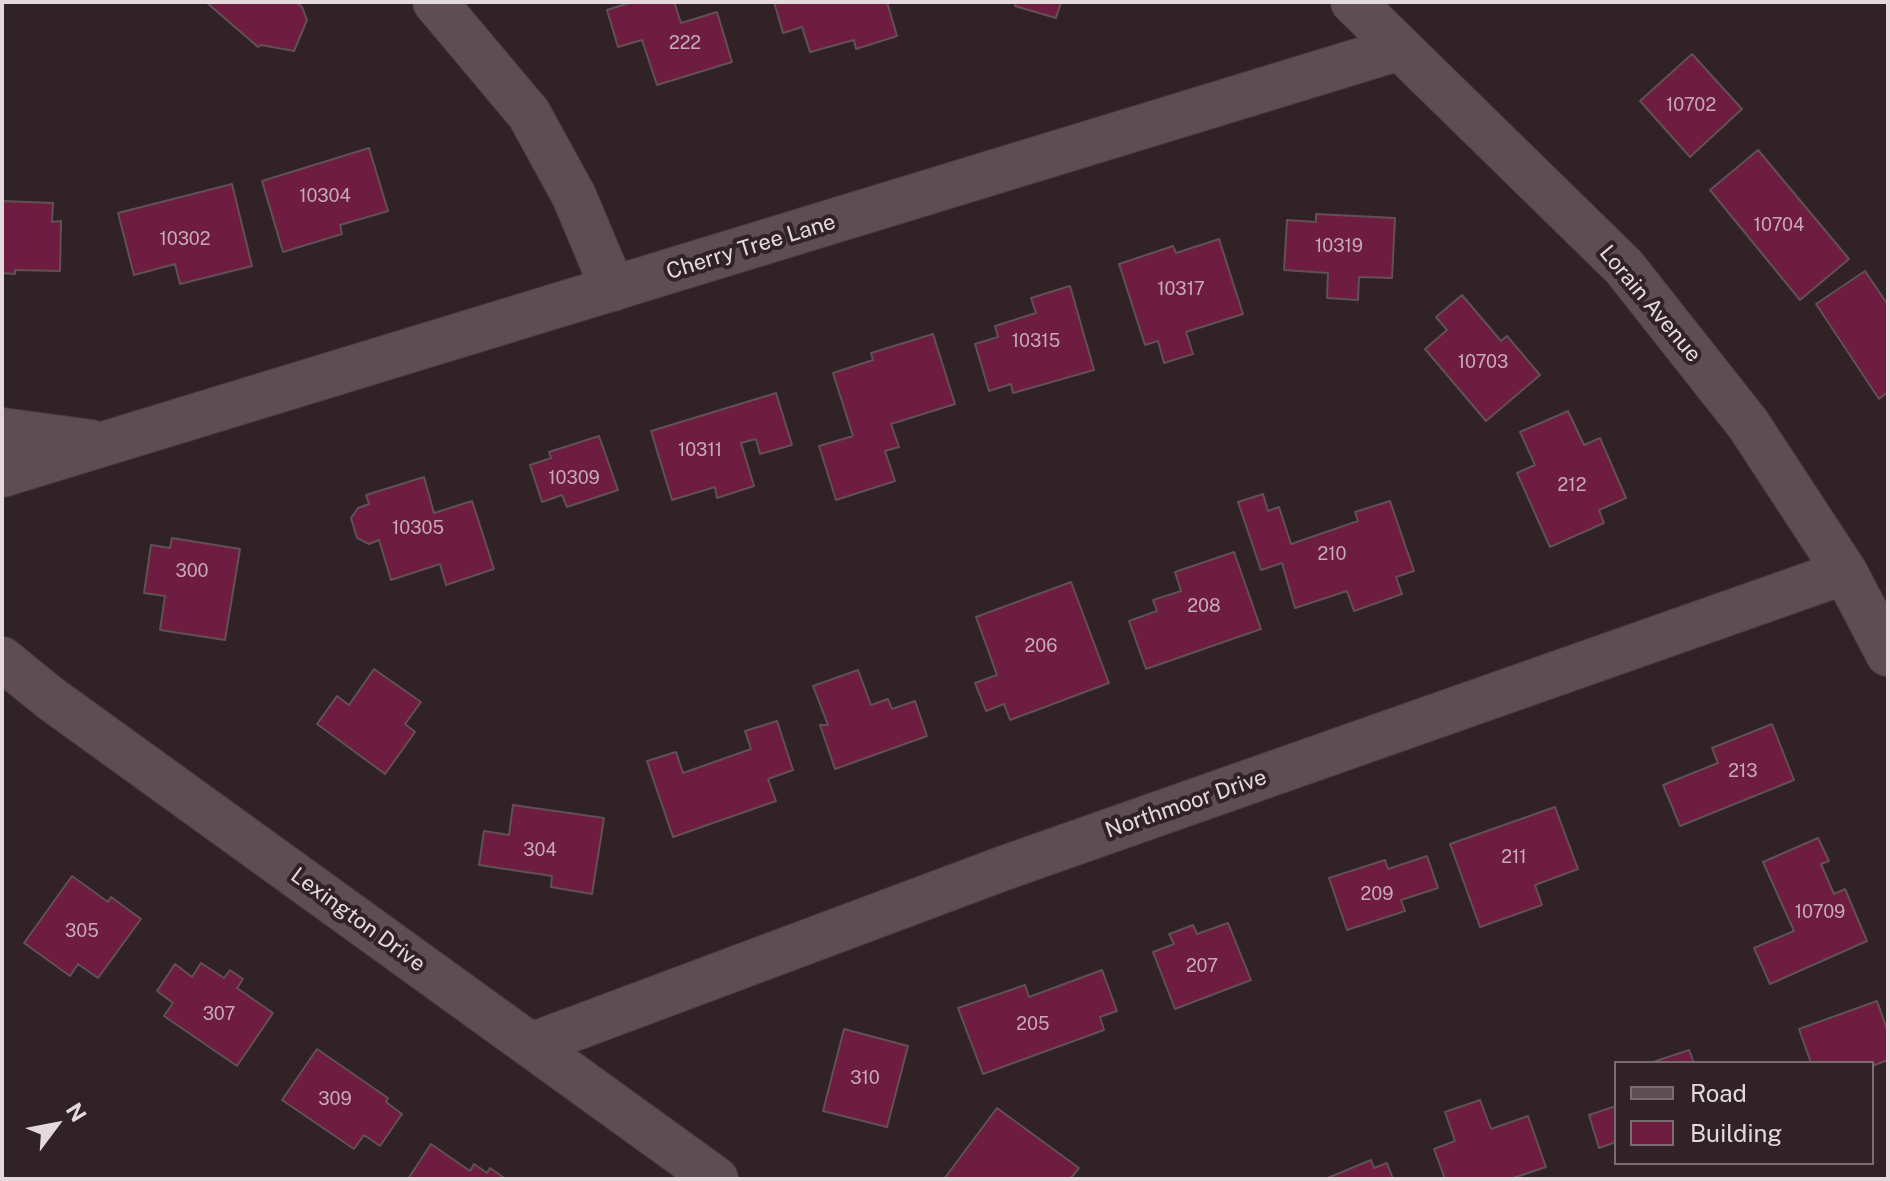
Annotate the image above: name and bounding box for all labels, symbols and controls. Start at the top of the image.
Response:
house number: 222 [669,32,701,54]
house number: 10702 [1666,94,1716,116]
house number: 10304 [299,185,351,207]
street label: Cherry Tree Lane [663,209,839,285]
house number: 10704 [1754,214,1804,236]
house number: 10302 [159,228,211,250]
house number: 10319 [1315,235,1363,257]
street label: Lorain Avenue [1594,240,1706,368]
house number: 10317 [1157,278,1205,300]
house number: 10315 [1012,330,1060,352]
house number: 10703 [1458,351,1508,373]
house number: 10311 [678,439,722,461]
house number: 10309 [548,467,600,489]
house number: 212 [1558,474,1586,496]
house number: 10305 [392,517,444,539]
house number: 210 [1317,543,1347,565]
house number: 300 [175,560,209,582]
house number: 208 [1187,595,1221,617]
house number: 206 [1025,635,1057,657]
house number: 213 [1728,760,1758,782]
street label: Northmoor Drive [1102,764,1270,844]
house number: 304 [523,839,557,861]
house number: 211 [1501,846,1527,868]
street label: Lexington Drive [286,862,430,978]
house number: 209 [1361,883,1393,905]
house number: 10709 [1795,901,1845,923]
house number: 305 [65,920,99,942]
house number: 207 [1186,955,1218,977]
house number: 307 [203,1003,235,1025]
house number: 205 [1016,1013,1050,1035]
legend [1614,1061,1874,1165]
house number: 310 [850,1067,880,1089]
text: Road [1690,1079,1747,1107]
north arrow [16,1085,96,1165]
house number: 309 [318,1088,352,1110]
text: N [61,1098,92,1126]
text: Building [1690,1119,1782,1147]

